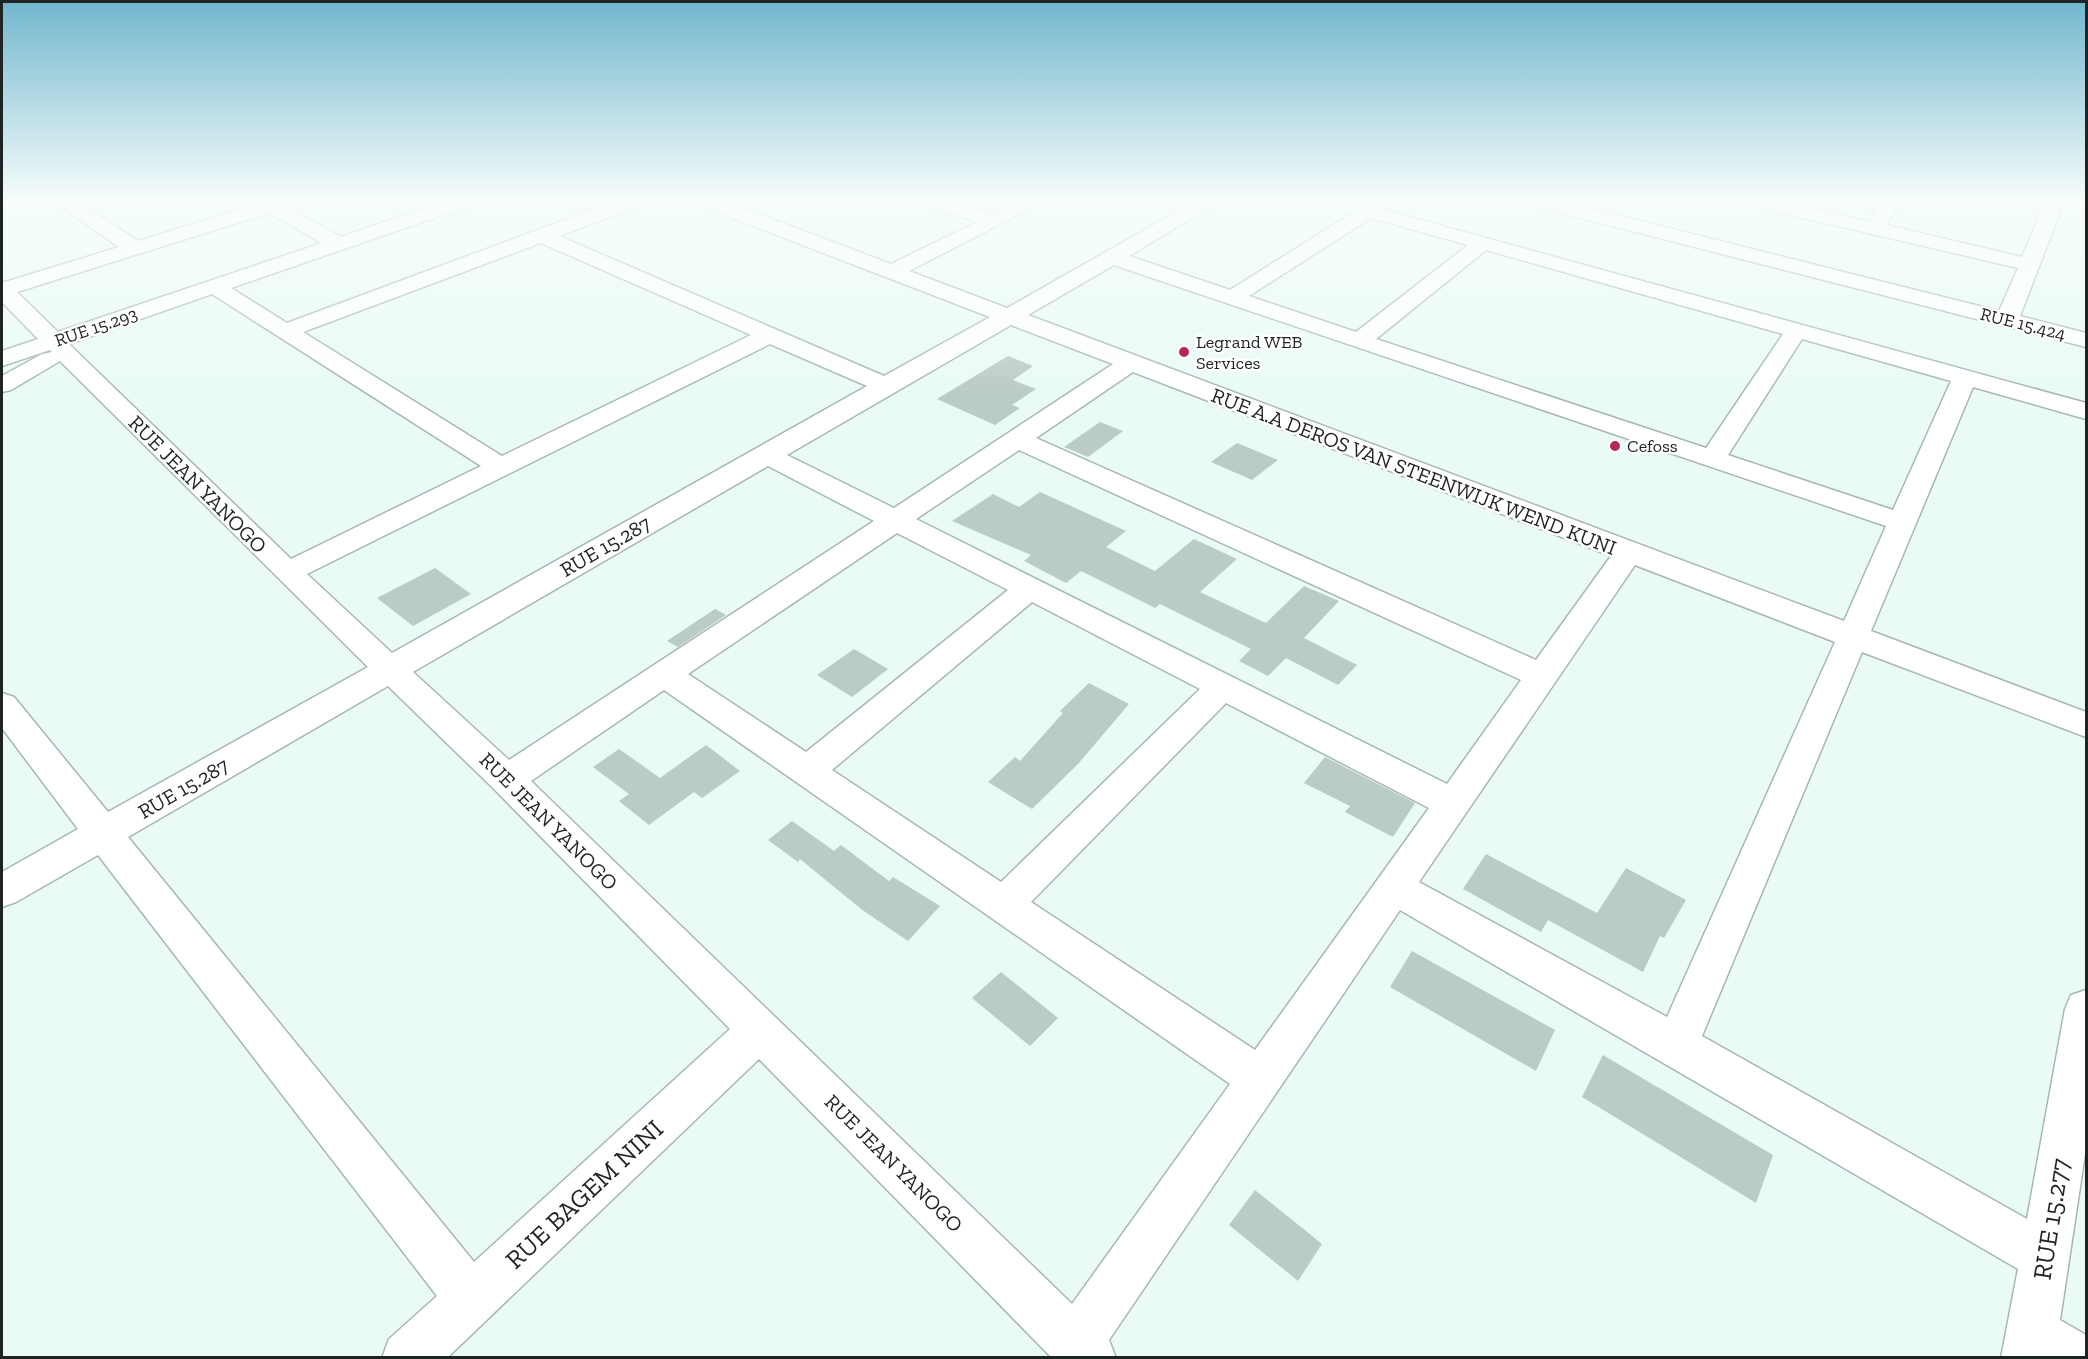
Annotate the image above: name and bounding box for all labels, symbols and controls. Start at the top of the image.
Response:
street label: RUE 15.293 [52,303,140,351]
street label: RUE 15.424 [1978,303,2068,345]
place label: Legrand WEB Services [1196,331,1302,374]
marker: Legrand WEB Services [1177,345,1191,359]
street label: RUE A.A DEROS VAN STEENWIJK WEND KUNI [1208,382,1620,560]
street label: RUE JEAN YANOGO [124,410,272,558]
place label: Cefoss [1627,435,1678,457]
marker: Cefoss [1608,439,1622,453]
street label: RUE 15.287 [555,510,655,582]
street label: RUE JEAN YANOGO [475,747,623,895]
street label: RUE 15.287 [133,752,233,824]
street label: RUE JEAN YANOGO [820,1089,968,1237]
street label: RUE BAGEM NINI [498,1113,670,1275]
street label: RUE 15.277 [2026,1156,2076,1282]

